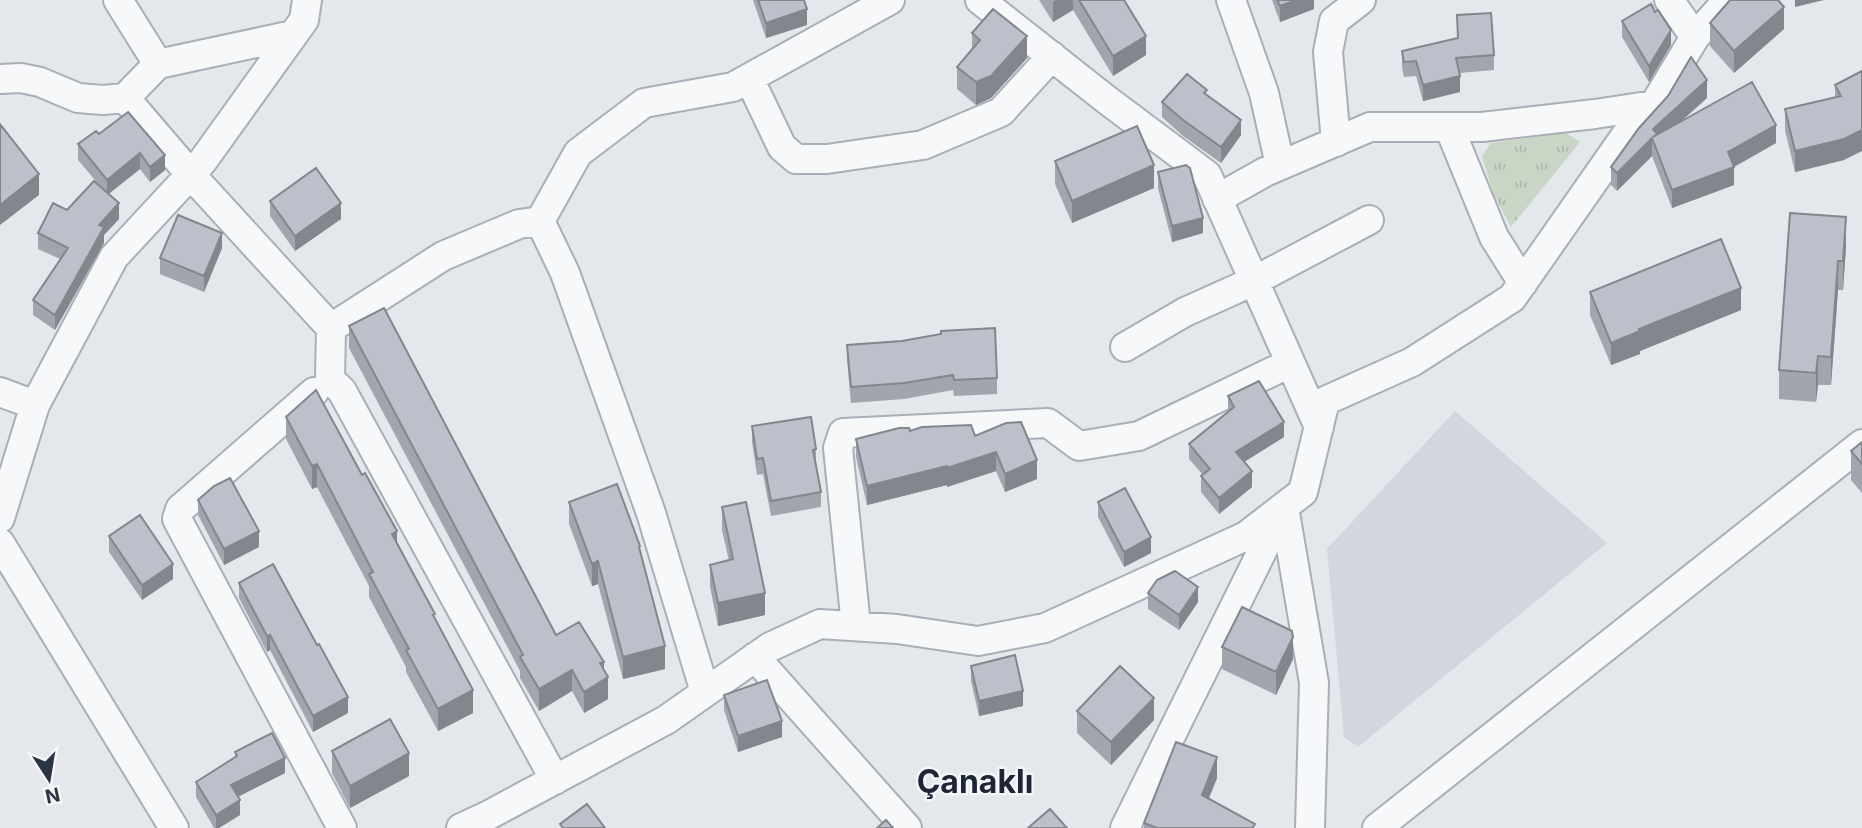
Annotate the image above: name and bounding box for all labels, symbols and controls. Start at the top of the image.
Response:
north arrow [14,744,84,814]
district label: Çanaklı [917,762,1033,801]
text: N [43,782,62,808]

